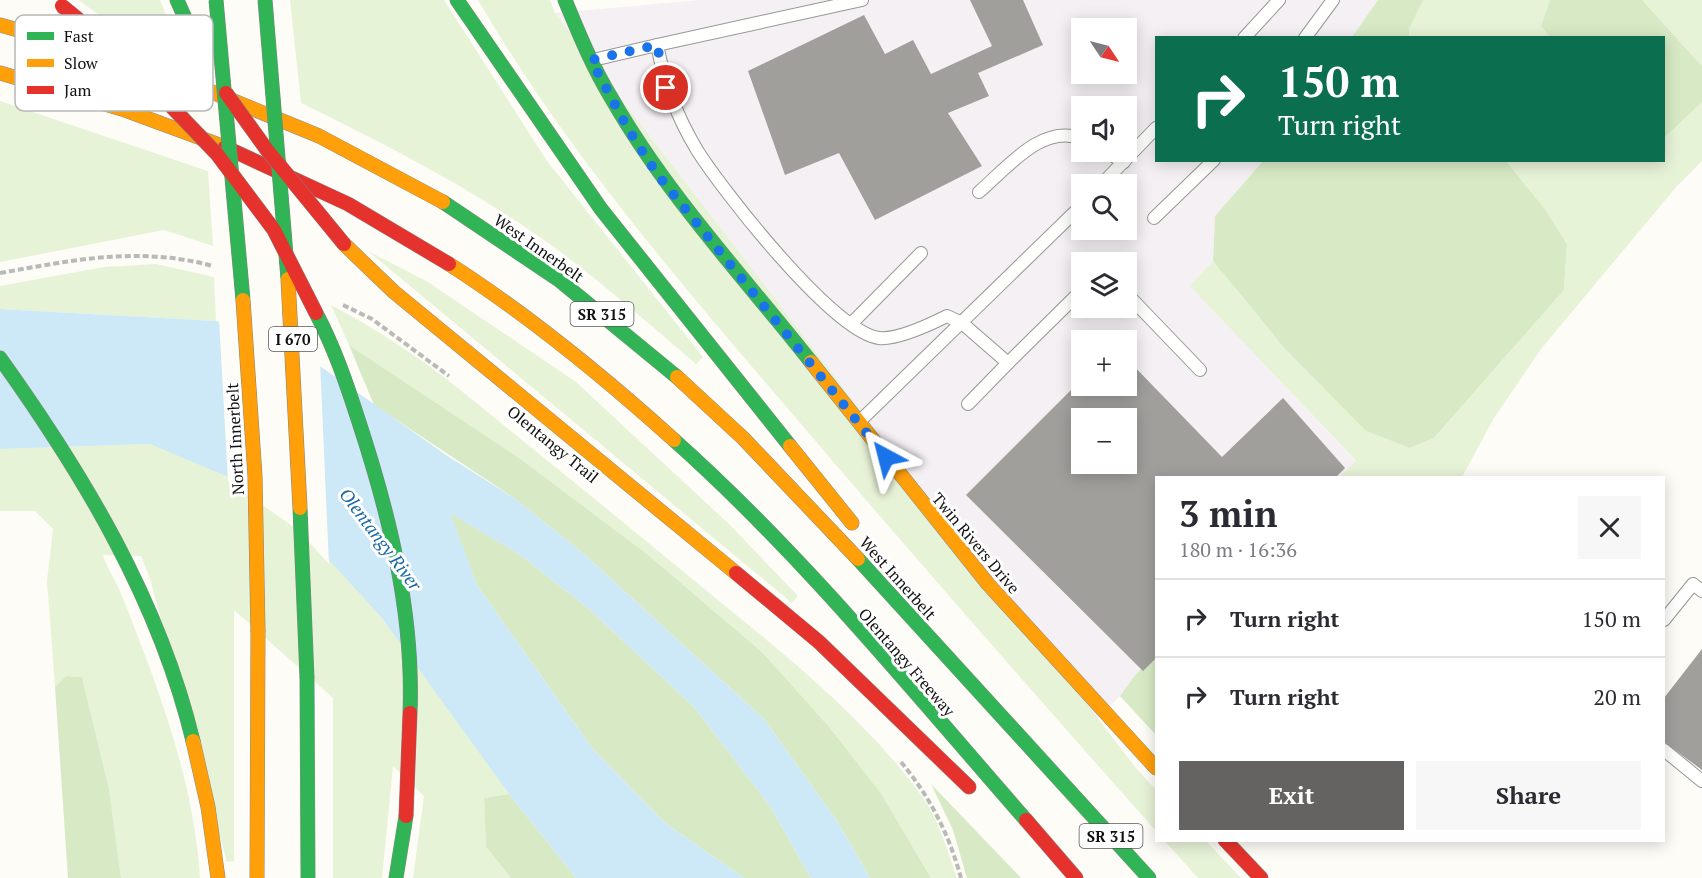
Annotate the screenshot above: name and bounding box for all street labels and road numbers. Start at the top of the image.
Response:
street label: West Innerbelt [490,209,588,287]
road number: SR 315 [570,302,634,326]
road number: I 670 [269,327,317,351]
street label: North Innerbelt [221,382,249,496]
street label: Olentangy Trail [503,400,603,488]
street label: Twin Rivers Drive [927,488,1025,598]
street label: West Innerbelt [855,532,941,624]
street label: Olentangy Freeway [854,603,961,722]
road number: SR 315 [1080,824,1142,848]

